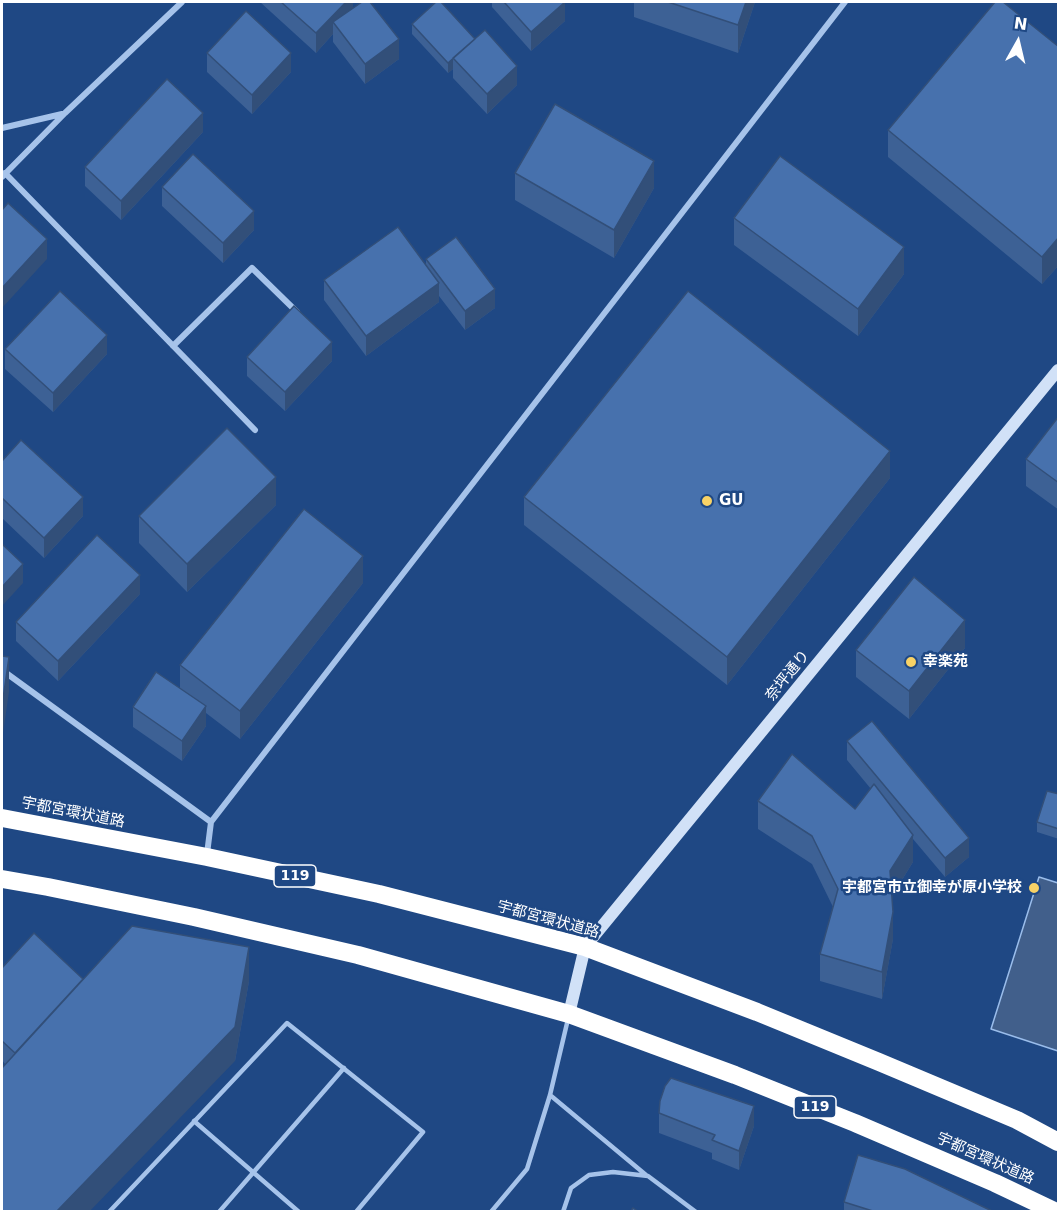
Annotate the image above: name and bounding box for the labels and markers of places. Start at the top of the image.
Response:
place label: GU [719,492,743,510]
marker: GU [700,494,714,508]
place label: 幸楽苑 [923,653,968,671]
marker: 幸楽苑 [904,655,918,669]
place label: 宇都宮市立御幸が原小学校 [842,879,1022,897]
marker: 宇都宮市立御幸が原小学校 [1027,881,1041,895]

